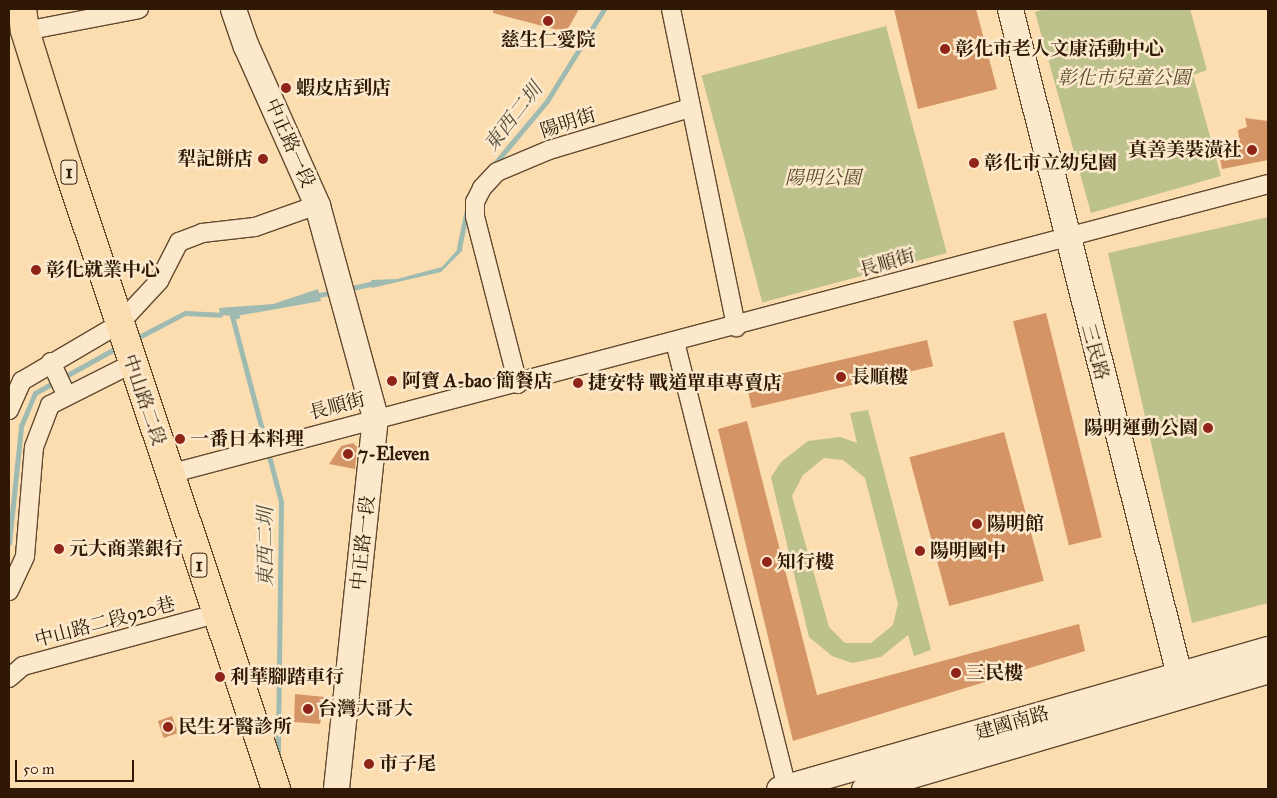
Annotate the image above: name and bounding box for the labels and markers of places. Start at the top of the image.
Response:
marker: 慈生仁愛院 [542,15,554,27]
place label: 慈生仁愛院 [501,29,595,51]
place label: 彰化市老人文康活動中心 [955,38,1164,60]
marker: 彰化市老人文康活動中心 [939,43,951,55]
place label: 蝦皮店到店 [296,77,391,99]
marker: 蝦皮店到店 [280,82,292,94]
place label: 真善美裝潢社 [1128,139,1242,161]
marker: 真善美裝潢社 [1246,144,1258,156]
place label: 犁記餅店 [177,148,253,170]
place label: 彰化市立幼兒園 [984,152,1117,174]
marker: 犁記餅店 [257,153,269,165]
marker: 彰化市立幼兒園 [968,157,980,169]
place label: 彰化就業中心 [46,259,160,281]
marker: 彰化就業中心 [30,264,42,276]
place label: 長順樓 [851,366,908,388]
place label: 阿寶 A-bao 簡餐店 [402,370,553,392]
marker: 長順樓 [835,371,847,383]
place label: 捷安特 戰道單車專賣店 [588,372,782,394]
marker: 阿寶 A-bao 簡餐店 [386,375,398,387]
marker: 捷安特 戰道單車專賣店 [572,377,584,389]
place label: 陽明運動公園 [1084,417,1198,439]
marker: 陽明運動公園 [1202,422,1214,434]
place label: 一番日本料理 [190,428,304,450]
marker: 一番日本料理 [174,433,186,445]
place label: 7-Eleven [358,443,430,465]
marker: 7-Eleven [342,448,354,460]
place label: 陽明館 [987,513,1044,535]
marker: 陽明館 [971,518,983,530]
place label: 元大商業銀行 [69,538,183,560]
place label: 陽明國中 [930,540,1006,562]
marker: 元大商業銀行 [53,543,65,555]
marker: 陽明國中 [914,545,926,557]
place label: 知行樓 [777,551,834,573]
marker: 知行樓 [761,556,773,568]
place label: 三民樓 [966,662,1023,684]
place label: 利華腳踏車行 [230,666,344,688]
marker: 三民樓 [950,667,962,679]
marker: 利華腳踏車行 [214,671,226,683]
place label: 台灣大哥大 [318,698,413,720]
marker: 台灣大哥大 [302,703,314,715]
place label: 民生牙醫診所 [178,716,292,738]
marker: 民生牙醫診所 [162,721,174,733]
place label: 市子尾 [379,753,436,775]
marker: 市子尾 [363,758,375,770]

